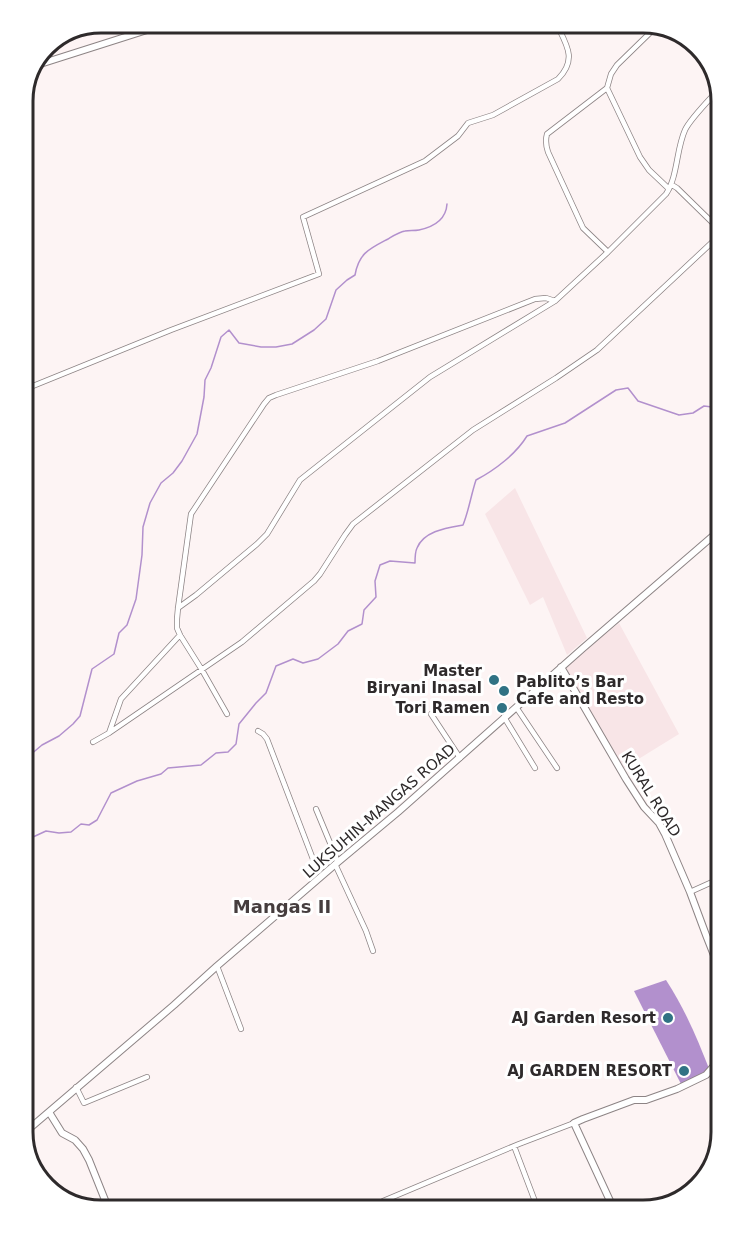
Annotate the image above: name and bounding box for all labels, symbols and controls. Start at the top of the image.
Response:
place label: Master Biryani Inasal [367,662,483,697]
marker: Master Biryani Inasal [487,673,501,687]
place label: Pablito’s Bar Cafe and Resto [516,673,644,708]
marker: Pablito’s Bar Cafe and Resto [497,684,511,698]
place label: Tori Ramen [396,699,490,717]
marker: Tori Ramen [495,701,509,715]
street label: LUKSUHIN-MANGAS ROAD [299,740,459,882]
street label: KURAL ROAD [618,748,684,840]
district label: Mangas II [233,896,331,917]
place label: AJ Garden Resort [511,1009,656,1027]
marker: AJ Garden Resort [661,1011,675,1025]
place label: AJ GARDEN RESORT [507,1062,673,1080]
marker: AJ GARDEN RESORT [677,1064,691,1078]

